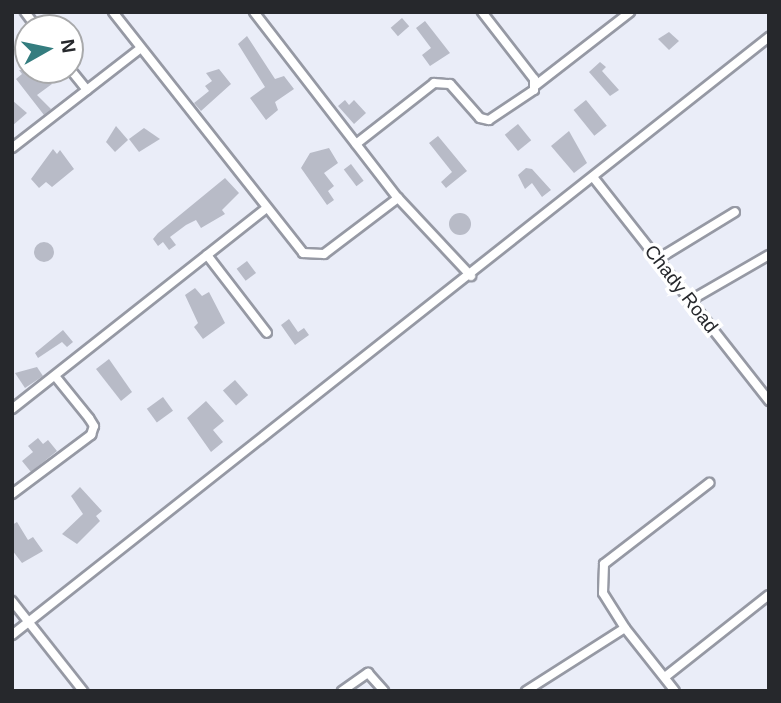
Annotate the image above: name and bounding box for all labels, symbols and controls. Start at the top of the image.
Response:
north arrow [14,14,84,84]
text: N [57,38,80,54]
street label: Chady Road [640,240,722,338]

